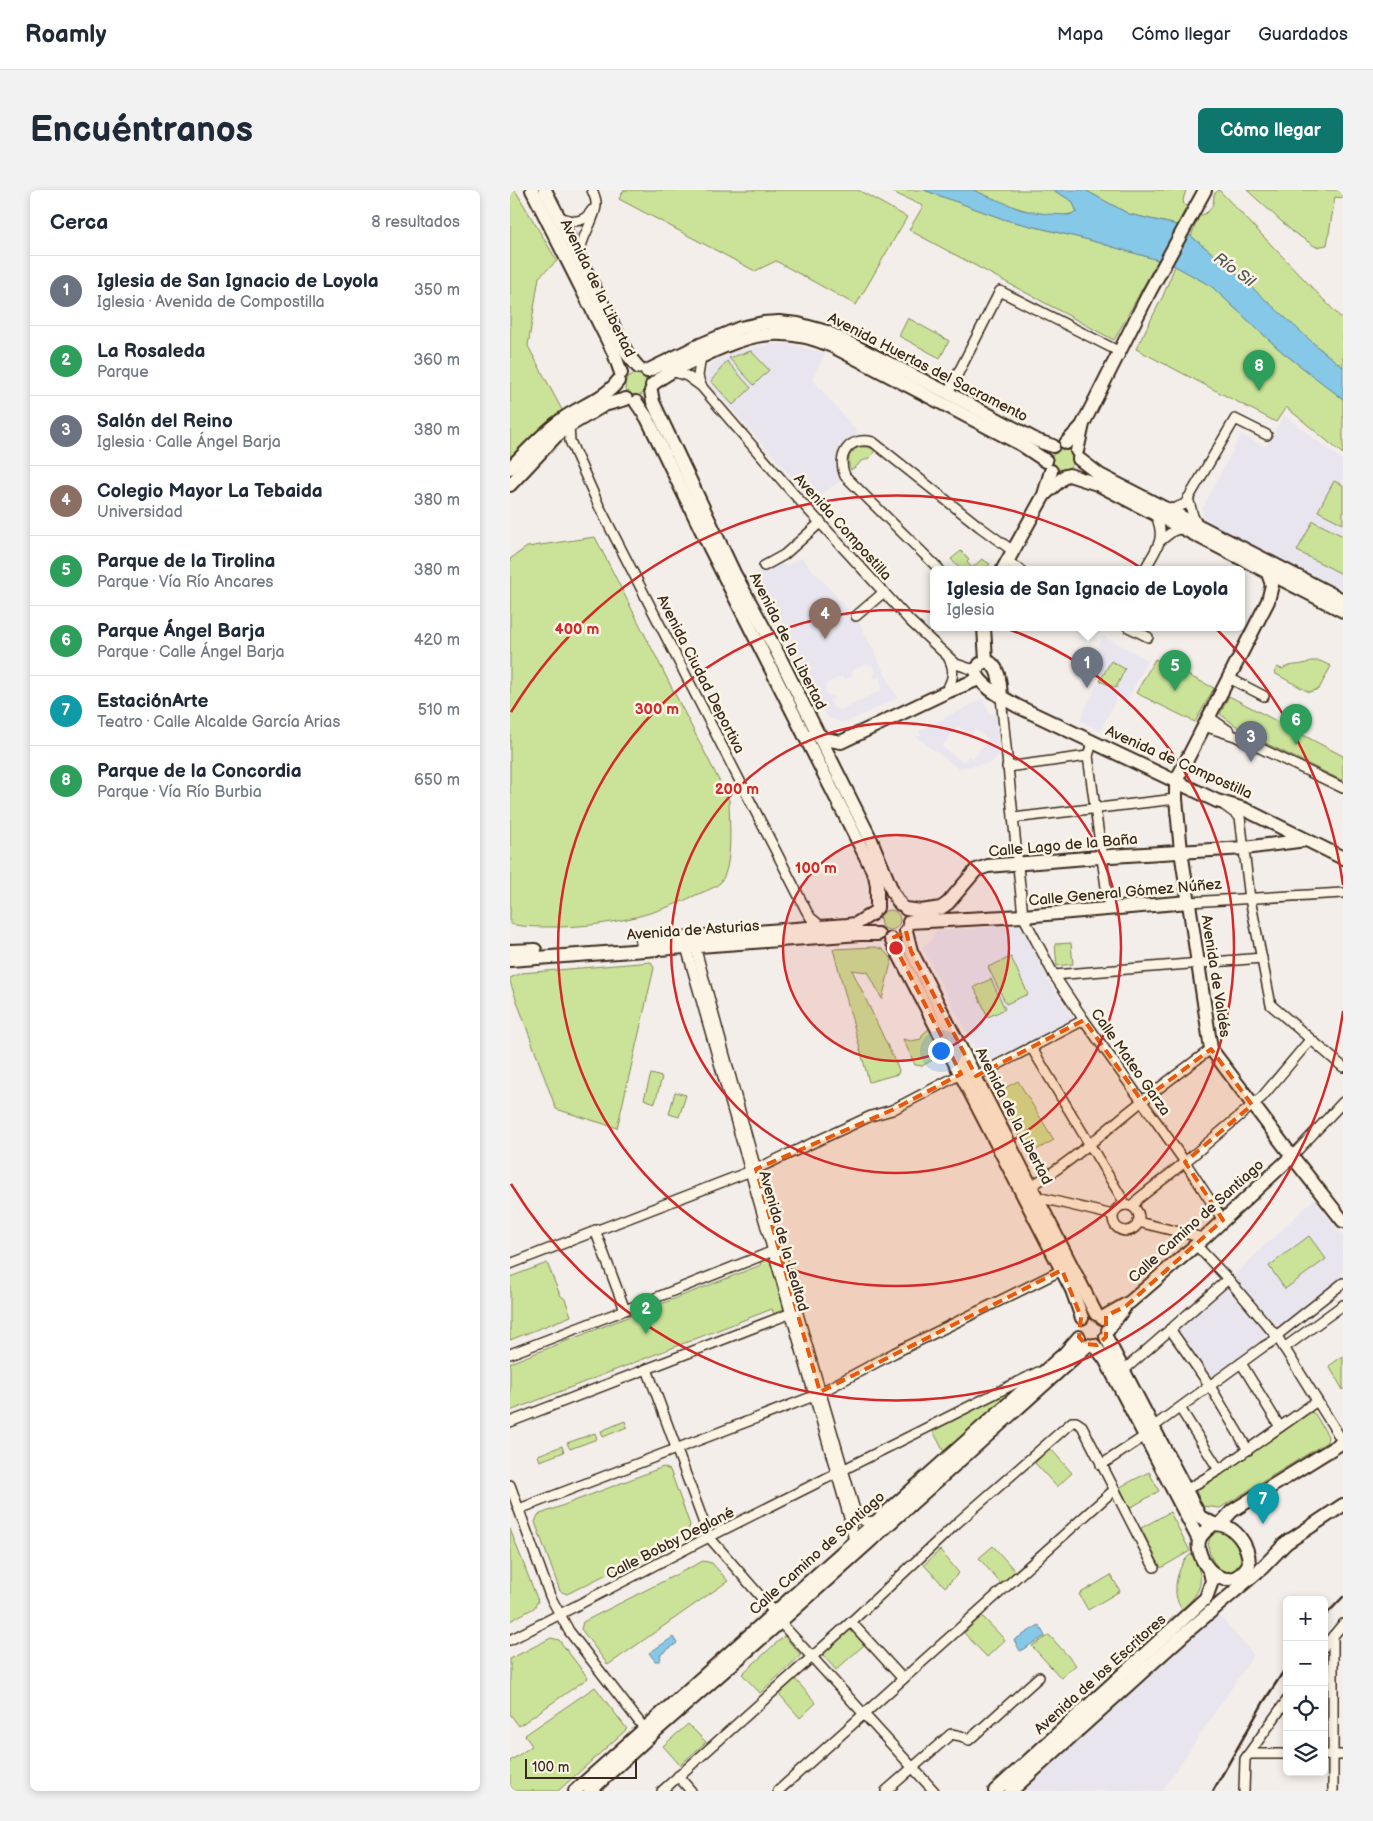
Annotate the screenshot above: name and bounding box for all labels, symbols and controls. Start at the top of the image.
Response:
text: Roamly [25,20,106,49]
text: Mapa [1057,24,1103,45]
text: Cómo llegar [1131,24,1230,45]
text: Guardados [1258,24,1348,45]
button: Cómo llegar [1198,108,1343,153]
text: Encuéntranos [30,109,253,152]
text: Cerca [50,210,108,235]
text: 8 resultados [371,213,460,232]
street label: Avenida de la Libertad [556,216,639,360]
water label: Río Sil [1210,249,1259,292]
text: Iglesia de San Ignacio de Loyola [97,270,379,293]
text: 1 [63,281,69,300]
text: 350 m [414,281,460,300]
text: Iglesia · Avenida de Compostilla [97,293,325,312]
street label: Avenida Huertas del Sacramento [825,309,1031,426]
text: La Rosaleda [97,340,205,363]
pin: 8 [1243,350,1275,391]
text: 2 [61,351,71,370]
text: 360 m [413,351,460,370]
text: Parque [97,363,149,382]
text: Salón del Reino [97,410,233,433]
text: 3 [61,421,71,440]
text: 380 m [414,421,460,440]
text: Iglesia · Calle Ángel Barja [97,433,281,452]
street label: Avenida Compostilla [790,470,896,585]
text: Colegio Mayor La Tebaida [97,480,323,503]
text: 4 [61,491,71,510]
text: 380 m [414,491,460,510]
text: Universidad [97,503,183,522]
text: Parque de la Tirolina [97,550,275,573]
text: 5 [61,561,71,580]
text: 380 m [414,561,460,580]
popup [930,566,1245,631]
street label: Avenida de la Libertad [745,569,830,713]
text: Parque · Vía Río Ancares [97,573,274,592]
text: Iglesia de San Ignacio de Loyola [947,578,1228,601]
street label: Avenida Ciudad Deportiva [652,592,749,757]
pin: 4 [809,598,841,639]
text: Iglesia [947,601,995,620]
text: Parque Ángel Barja [97,620,265,643]
text: 400 m [555,620,599,639]
text: 6 [61,631,71,650]
text: 420 m [414,631,460,650]
text: Parque · Calle Ángel Barja [97,643,285,662]
pin: 1 [1071,647,1103,688]
pin: 5 [1159,650,1191,691]
text: EstaciónArte [97,690,208,713]
text: 300 m [635,700,679,719]
text: 7 [62,701,70,720]
text: 510 m [418,701,460,720]
pin: 6 [1280,704,1312,745]
text: Teatro · Calle Alcalde García Arias [97,713,340,732]
street label: Avenida de Compostilla [1102,721,1255,803]
pin: 3 [1235,721,1267,762]
text: Parque de la Concordia [97,760,302,783]
text: 8 [61,771,71,790]
text: 650 m [414,771,460,790]
text: 200 m [715,780,759,799]
text: Parque · Vía Río Burbia [97,783,262,802]
street label: Calle Lago de la Baña [988,830,1138,861]
text: 100 m [795,859,837,878]
street label: Calle General Gómez Núñez [1028,875,1223,910]
street label: Avenida de Valdés [1196,913,1235,1039]
street label: Avenida de Asturias [626,916,761,945]
centre of rings [887,939,905,957]
street label: Calle Mateo Garza [1086,1005,1175,1120]
your location [928,1038,954,1064]
street label: Avenida de la Libertad [971,1044,1056,1188]
street label: Calle Camino de Santiago [1125,1155,1268,1287]
street label: Avenida de la Lealtad [754,1169,813,1314]
pin: 2 [630,1293,662,1334]
pin: 7 [1247,1483,1279,1524]
street label: Calle Camino de Santiago [746,1487,889,1619]
street label: Calle Bobby Deglané [603,1503,738,1584]
map controls [1283,1596,1328,1776]
button: + [1283,1596,1328,1641]
street label: Avenida de los Escritores [1030,1610,1171,1739]
button: − [1283,1641,1328,1686]
button: locate [1283,1686,1328,1731]
button: layers [1283,1731,1328,1776]
scale bar [525,1756,638,1779]
text: 100 m [532,1759,569,1776]

